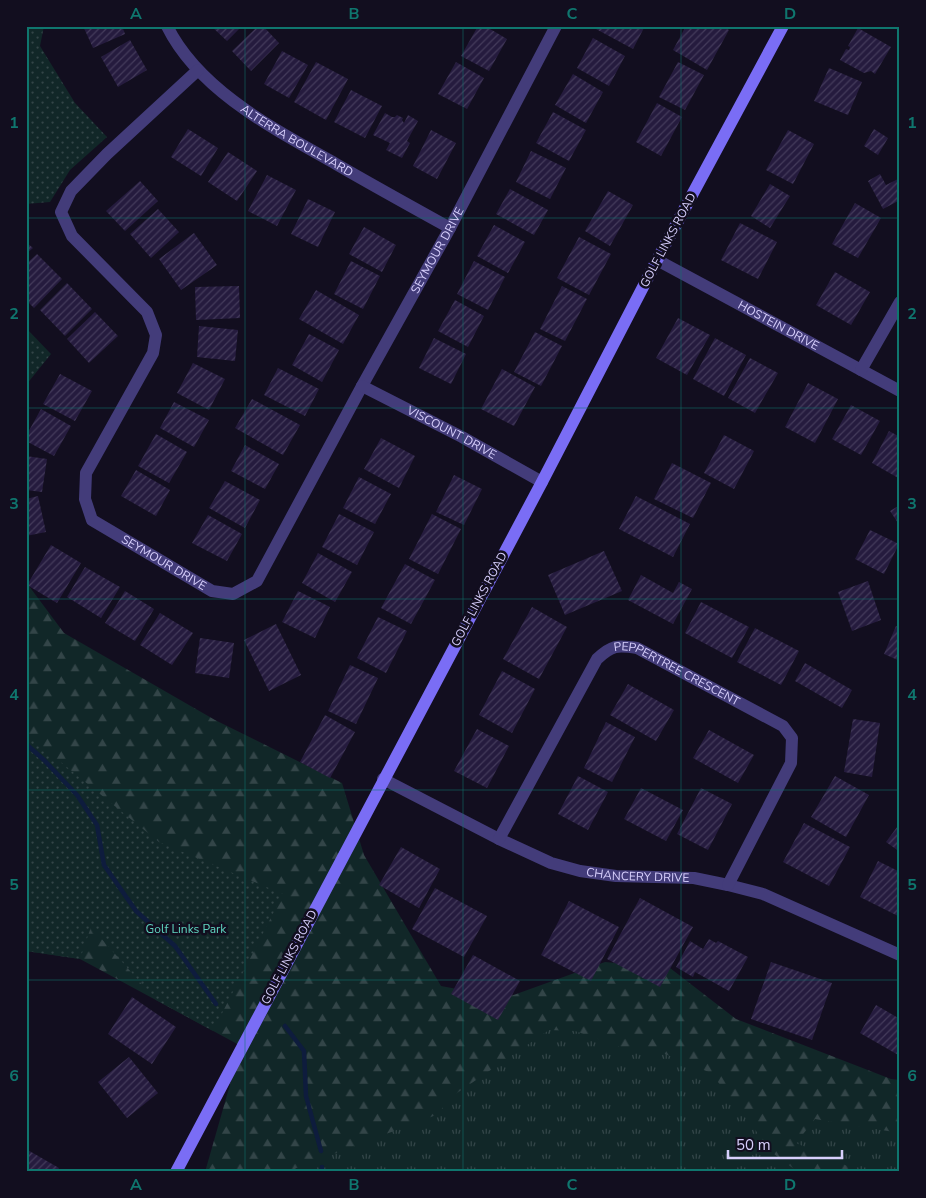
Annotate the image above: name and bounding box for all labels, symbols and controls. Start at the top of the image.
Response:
text: A [130,3,142,25]
text: B [348,3,360,25]
text: C [567,3,578,25]
text: D [784,3,796,25]
street label: ALTERRA BOULEVARD [237,101,356,180]
text: 1 [9,112,19,134]
text: 1 [907,112,917,134]
street label: GOLF LINKS ROAD [636,190,700,290]
street label: SEYMOUR DRIVE [407,204,468,296]
street label: HOSTEIN DRIVE [735,297,822,354]
text: 2 [9,303,19,325]
text: 2 [907,303,917,325]
street label: VISCOUNT DRIVE [403,402,499,463]
text: 3 [9,493,19,515]
text: 3 [907,493,917,515]
street label: SEYMOUR DRIVE [118,531,209,594]
street label: GOLF LINKS ROAD [447,549,511,649]
street label: PEPPERTREE CRESCENT [613,638,743,710]
text: 4 [9,684,19,706]
text: 4 [907,684,917,706]
street label: CHANCERY DRIVE [585,864,690,886]
text: 5 [9,874,19,896]
text: 5 [907,874,917,896]
street label: GOLF LINKS ROAD [257,907,321,1007]
park label: Golf Links Park [146,921,227,937]
text: 6 [9,1065,19,1087]
text: 6 [907,1065,917,1087]
scale bar [728,1128,842,1160]
text: 50 m [736,1135,771,1155]
text: A [130,1174,142,1196]
text: B [348,1174,360,1196]
text: C [567,1174,578,1196]
text: D [784,1174,796,1196]

